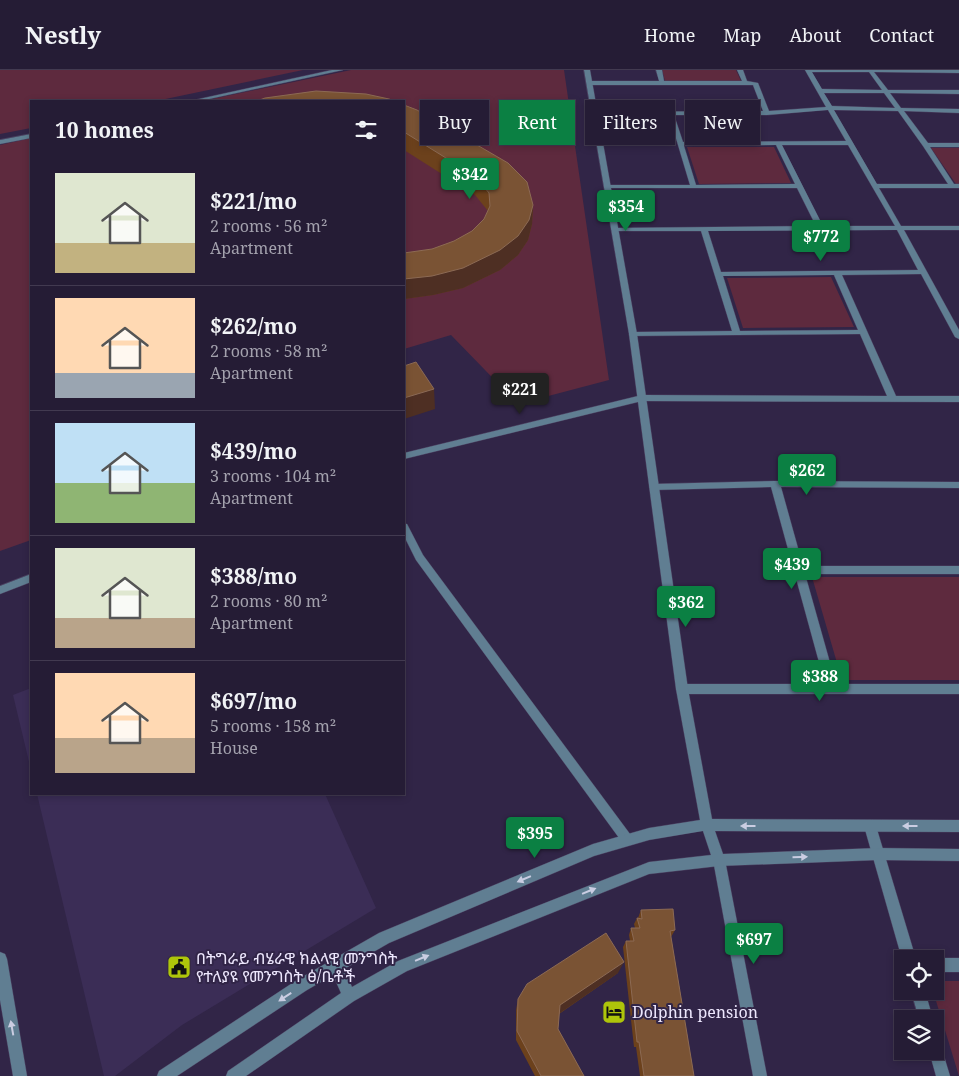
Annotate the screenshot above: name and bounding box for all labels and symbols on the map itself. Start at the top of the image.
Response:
pin: $342 [440,158,500,200]
pin: $354 [596,190,656,232]
pin: $772 [791,220,851,262]
pin: $221 [490,372,550,415]
pin: $262 [777,454,837,496]
pin: $439 [762,548,822,590]
pin: $362 [656,586,716,628]
pin: $388 [790,660,850,702]
pin: $395 [505,816,565,859]
one-way arrow [740,822,756,830]
one-way arrow [902,822,918,830]
one-way arrow [792,853,808,861]
one-way arrow [517,875,531,883]
one-way arrow [582,887,597,895]
pin: $697 [724,922,784,965]
place label: በትግራይ ብሄራዊ ክልላዊ መንግስት የተለያዩ የመንግስት ፅ/ቤቶች [196,947,398,987]
public building icon: በትግራይ ብሄራዊ ክልላዊ መንግስት የተለያዩ የመንግስት ፅ/ቤቶች [166,954,192,980]
one-way arrow [415,954,430,962]
one-way arrow [278,992,292,1001]
hotel icon: Dolphin pension [601,999,627,1025]
place label: Dolphin pension [632,1001,758,1023]
one-way arrow [8,1020,16,1036]

